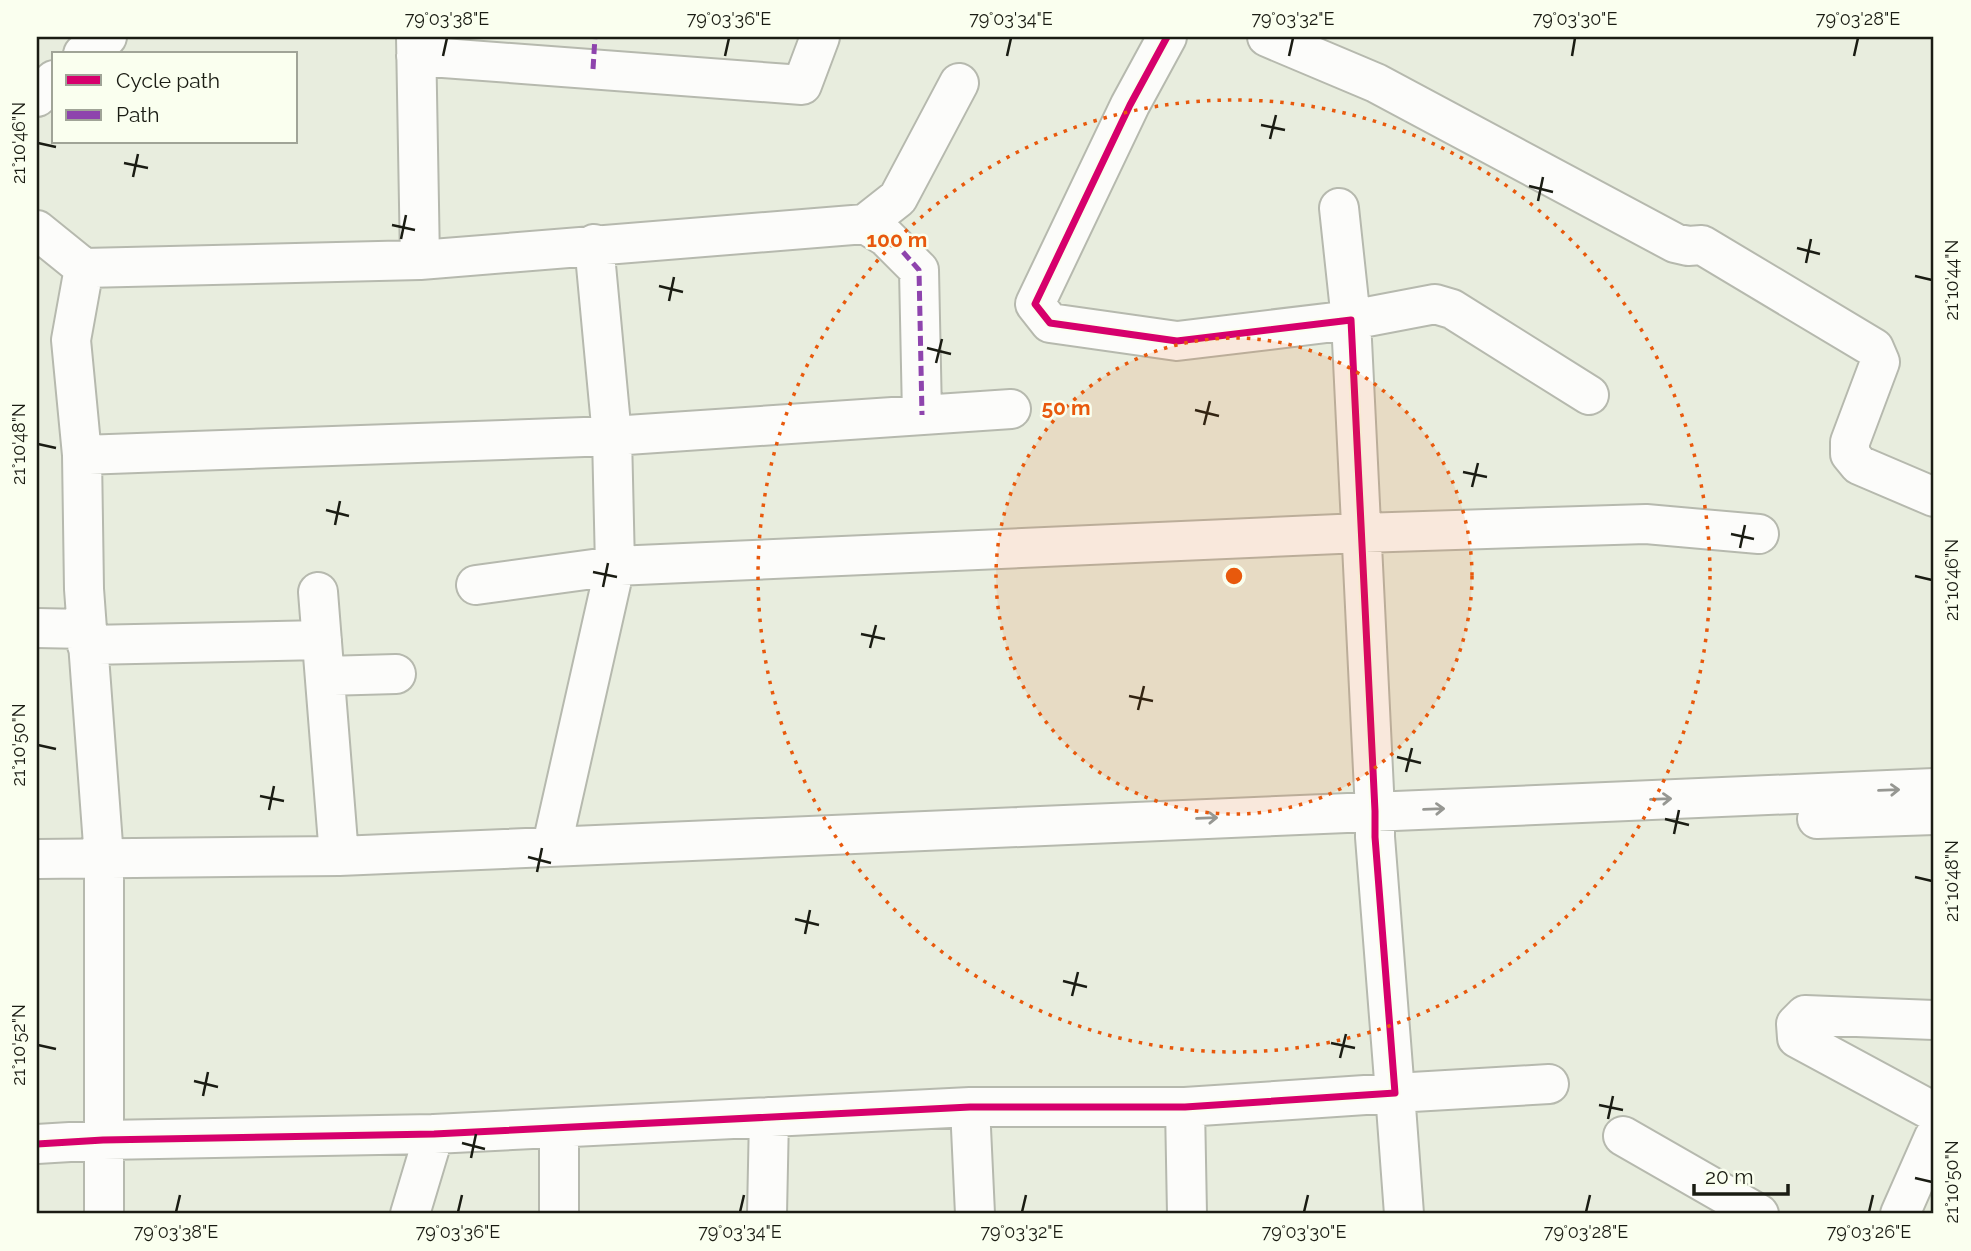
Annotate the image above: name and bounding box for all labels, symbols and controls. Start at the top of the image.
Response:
text: 79°03'38"E [405,8,489,29]
text: 79°03'36"E [687,8,771,29]
text: 79°03'34"E [969,8,1053,29]
text: 79°03'32"E [1251,8,1335,29]
text: 79°03'30"E [1533,8,1617,29]
text: 79°03'28"E [1816,8,1900,29]
legend [52,52,298,144]
text: Cycle path [116,68,220,93]
text: 21°10'46"N [8,102,29,184]
text: Path [116,102,160,127]
text: 100 m [867,227,927,252]
text: 21°10'44"N [1941,240,1962,321]
text: 50 m [1041,395,1091,420]
text: 21°10'48"N [8,403,29,485]
text: 21°10'46"N [1941,539,1962,621]
centre of rings [1222,564,1246,588]
text: 21°10'50"N [8,703,29,787]
one-way arrow [1877,783,1900,796]
one-way arrow [1649,793,1672,806]
one-way arrow [1422,802,1445,815]
one-way arrow [1195,812,1218,825]
text: 21°10'48"N [1941,840,1962,922]
text: 21°10'52"N [8,1004,29,1086]
text: 21°10'50"N [1941,1140,1962,1224]
scale bar [1694,1153,1789,1197]
text: 20 m [1705,1164,1753,1189]
text: 79°03'38"E [134,1221,218,1242]
text: 79°03'36"E [416,1221,500,1242]
text: 79°03'34"E [698,1221,782,1242]
text: 79°03'32"E [980,1221,1064,1242]
text: 79°03'30"E [1262,1221,1346,1242]
text: 79°03'28"E [1544,1221,1628,1242]
text: 79°03'26"E [1827,1221,1911,1242]

